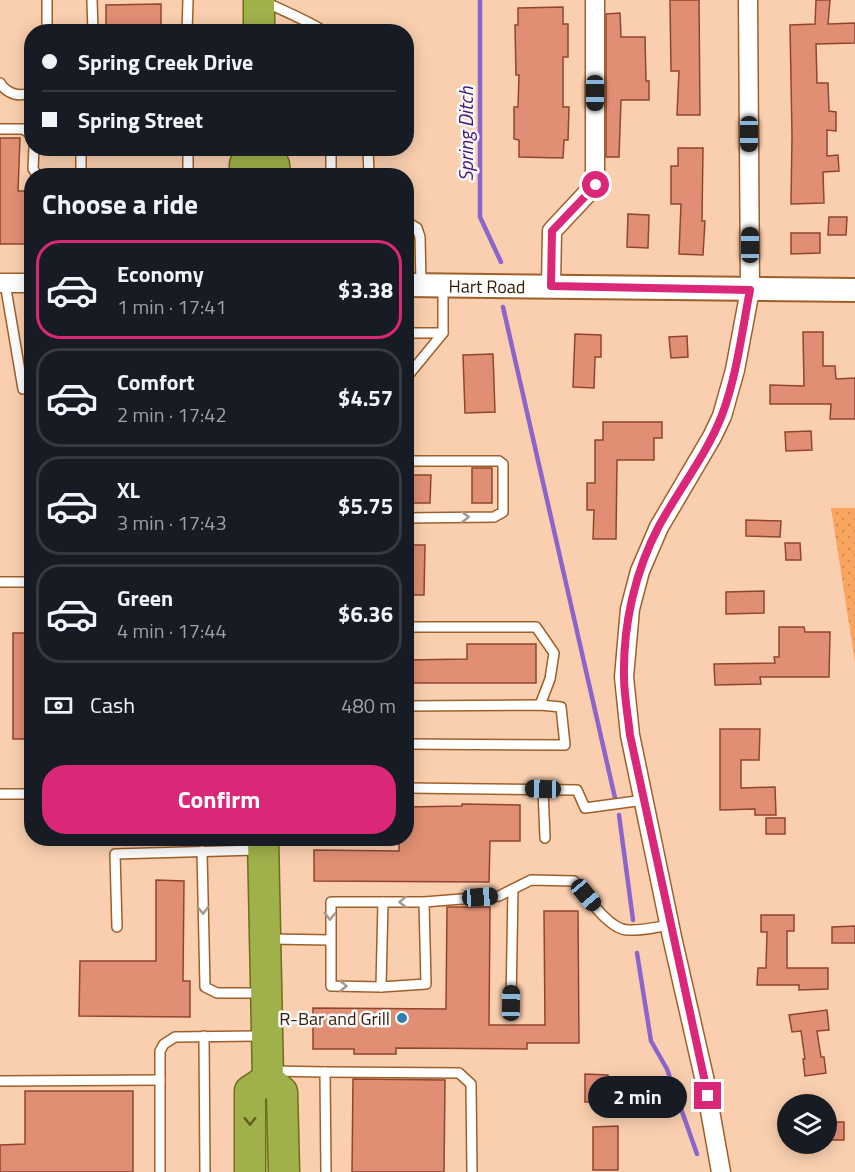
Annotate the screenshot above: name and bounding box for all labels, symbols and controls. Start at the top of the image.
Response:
text: Spring Creek Drive [78,45,253,79]
car [586,75,604,111]
water label: Spring Ditch [450,86,481,181]
text: Spring Street [78,103,203,137]
car [740,116,758,152]
route start [582,171,609,198]
text: Choose a ride [42,183,198,224]
car [741,227,759,263]
text: Economy [117,257,204,291]
icon: car [45,263,99,317]
street label: Hart Road [448,272,526,300]
text: $3.38 [338,273,393,307]
text: 1 min · 17:41 [117,291,227,322]
text: Comfort [117,365,195,399]
icon: car [45,371,99,425]
text: $4.57 [338,381,393,415]
text: 2 min · 17:42 [117,399,227,430]
text: XL [117,473,140,507]
icon: car [45,479,99,533]
text: $5.75 [338,489,393,523]
text: 3 min · 17:43 [117,507,227,538]
one-way arrow [460,511,469,523]
text: Green [117,581,173,615]
icon: car [45,587,99,641]
text: $6.36 [338,597,393,631]
text: 4 min · 17:44 [117,615,227,646]
text: Cash [90,688,135,722]
icon: cash [42,689,75,722]
text: 480 m [341,690,396,721]
button: Confirm [42,765,396,834]
car [525,780,561,798]
car [568,875,604,915]
car [461,887,499,907]
one-way arrow [399,896,408,908]
one-way arrow [197,905,210,914]
one-way arrow [324,911,337,920]
one-way arrow [339,980,348,992]
car [502,985,520,1021]
place label: R-Bar and Grill [279,1005,390,1032]
marker: R-Bar and Grill [395,1011,409,1025]
callout: 2 min [588,1075,687,1117]
text: 2 min [613,1081,662,1112]
route end [694,1082,721,1109]
map controls [777,1094,837,1154]
button: layers [777,1094,837,1154]
one-way arrow [244,1116,256,1125]

